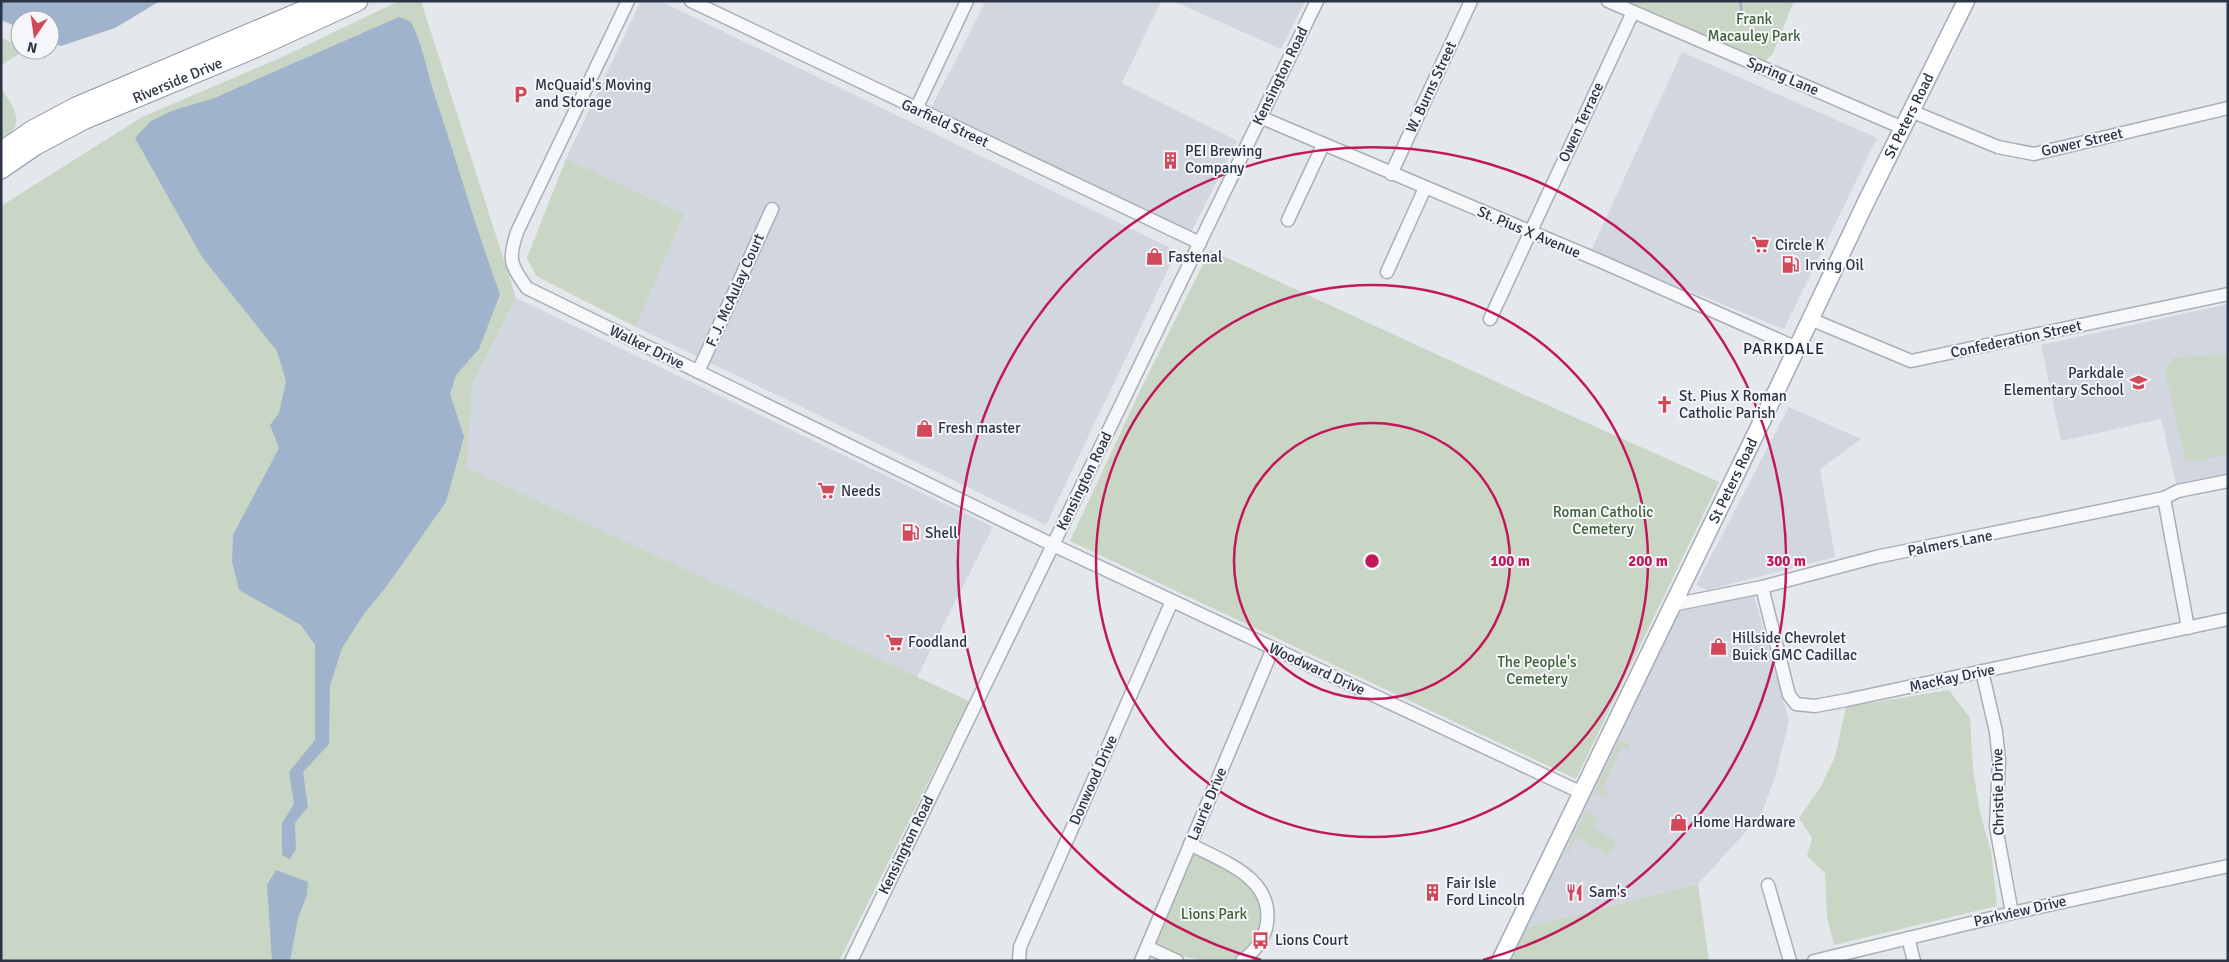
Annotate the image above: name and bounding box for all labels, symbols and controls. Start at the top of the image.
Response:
north arrow [10,10,60,60]
park label: Frank Macauley Park [1707,10,1801,45]
street label: Kensington Road [1248,24,1312,128]
text: N [26,38,39,57]
street label: W. Burns Street [1402,38,1460,136]
street label: Spring Lane [1744,53,1822,99]
street label: Riverside Drive [130,54,225,107]
street label: St Peters Road [1880,70,1938,161]
place label: McQuaid's Moving and Storage [535,76,651,111]
street label: Owen Terrace [1555,79,1607,165]
parking icon: McQuaid's Moving and Storage [511,84,531,104]
street label: Garfield Street [899,95,991,151]
street label: Gower Street [2039,124,2125,160]
place label: PEI Brewing Company [1185,142,1262,177]
building icon: PEI Brewing Company [1161,150,1181,170]
street label: St. Pius X Avenue [1475,202,1583,262]
street label: F. J. McAulay Court [702,231,768,349]
supermarket icon: Circle K [1751,235,1771,255]
place label: Circle K [1775,236,1824,254]
shop icon: Fastenal [1144,247,1164,267]
place label: Fastenal [1168,248,1222,266]
fuel station icon: Irving Oil [1781,255,1801,275]
place label: Irving Oil [1805,256,1864,274]
street label: Confederation Street [1949,316,2083,362]
street label: Walker Drive [607,321,687,373]
district label: PARKDALE [1743,339,1825,359]
place label: Parkdale Elementary School [2003,364,2124,399]
school or university icon: Parkdale Elementary School [2128,372,2148,392]
place label: St. Pius X Roman Catholic Parish [1679,387,1787,422]
church icon: St. Pius X Roman Catholic Parish [1655,395,1675,415]
shop icon: Fresh master [914,418,934,438]
place label: Fresh master [938,419,1021,437]
street label: Kensington Road [1052,429,1116,533]
street label: St Peters Road [1705,435,1761,526]
supermarket icon: Needs [817,481,837,501]
place label: Needs [841,482,881,500]
park label: Roman Catholic Cemetery [1553,503,1653,538]
fuel station icon: Shell [901,523,921,543]
place label: Shell [925,524,958,542]
street label: Palmers Lane [1906,526,1994,560]
centre of rings [1363,552,1381,570]
text: 100 m [1490,552,1530,570]
text: 200 m [1628,552,1668,570]
text: 300 m [1766,552,1806,570]
place label: Hillside Chevrolet Buick GMC Cadillac [1732,629,1857,664]
supermarket icon: Foodland [884,632,904,652]
place label: Foodland [908,633,967,651]
shop icon: Hillside Chevrolet Buick GMC Cadillac [1708,637,1728,657]
street label: Woodward Drive [1266,639,1368,699]
park label: The People's Cemetery [1497,653,1577,688]
street label: MacKay Drive [1908,660,1996,696]
street label: Donwood Drive [1065,732,1121,828]
street label: Christie Drive [1988,748,2008,836]
street label: Laurie Drive [1184,765,1230,843]
street label: Kensington Road [874,793,938,897]
shop icon: Home Hardware [1669,812,1689,832]
place label: Home Hardware [1693,813,1796,831]
place label: Fair Isle Ford Lincoln [1446,874,1525,909]
building icon: Fair Isle Ford Lincoln [1422,882,1442,902]
restaurant icon: Sam's [1565,882,1585,902]
place label: Sam's [1589,883,1627,901]
street label: Parkview Drive [1972,892,2068,930]
park label: Lions Park [1181,905,1248,923]
bus stop icon: Lions Court [1251,930,1271,950]
place label: Lions Court [1275,931,1349,949]

